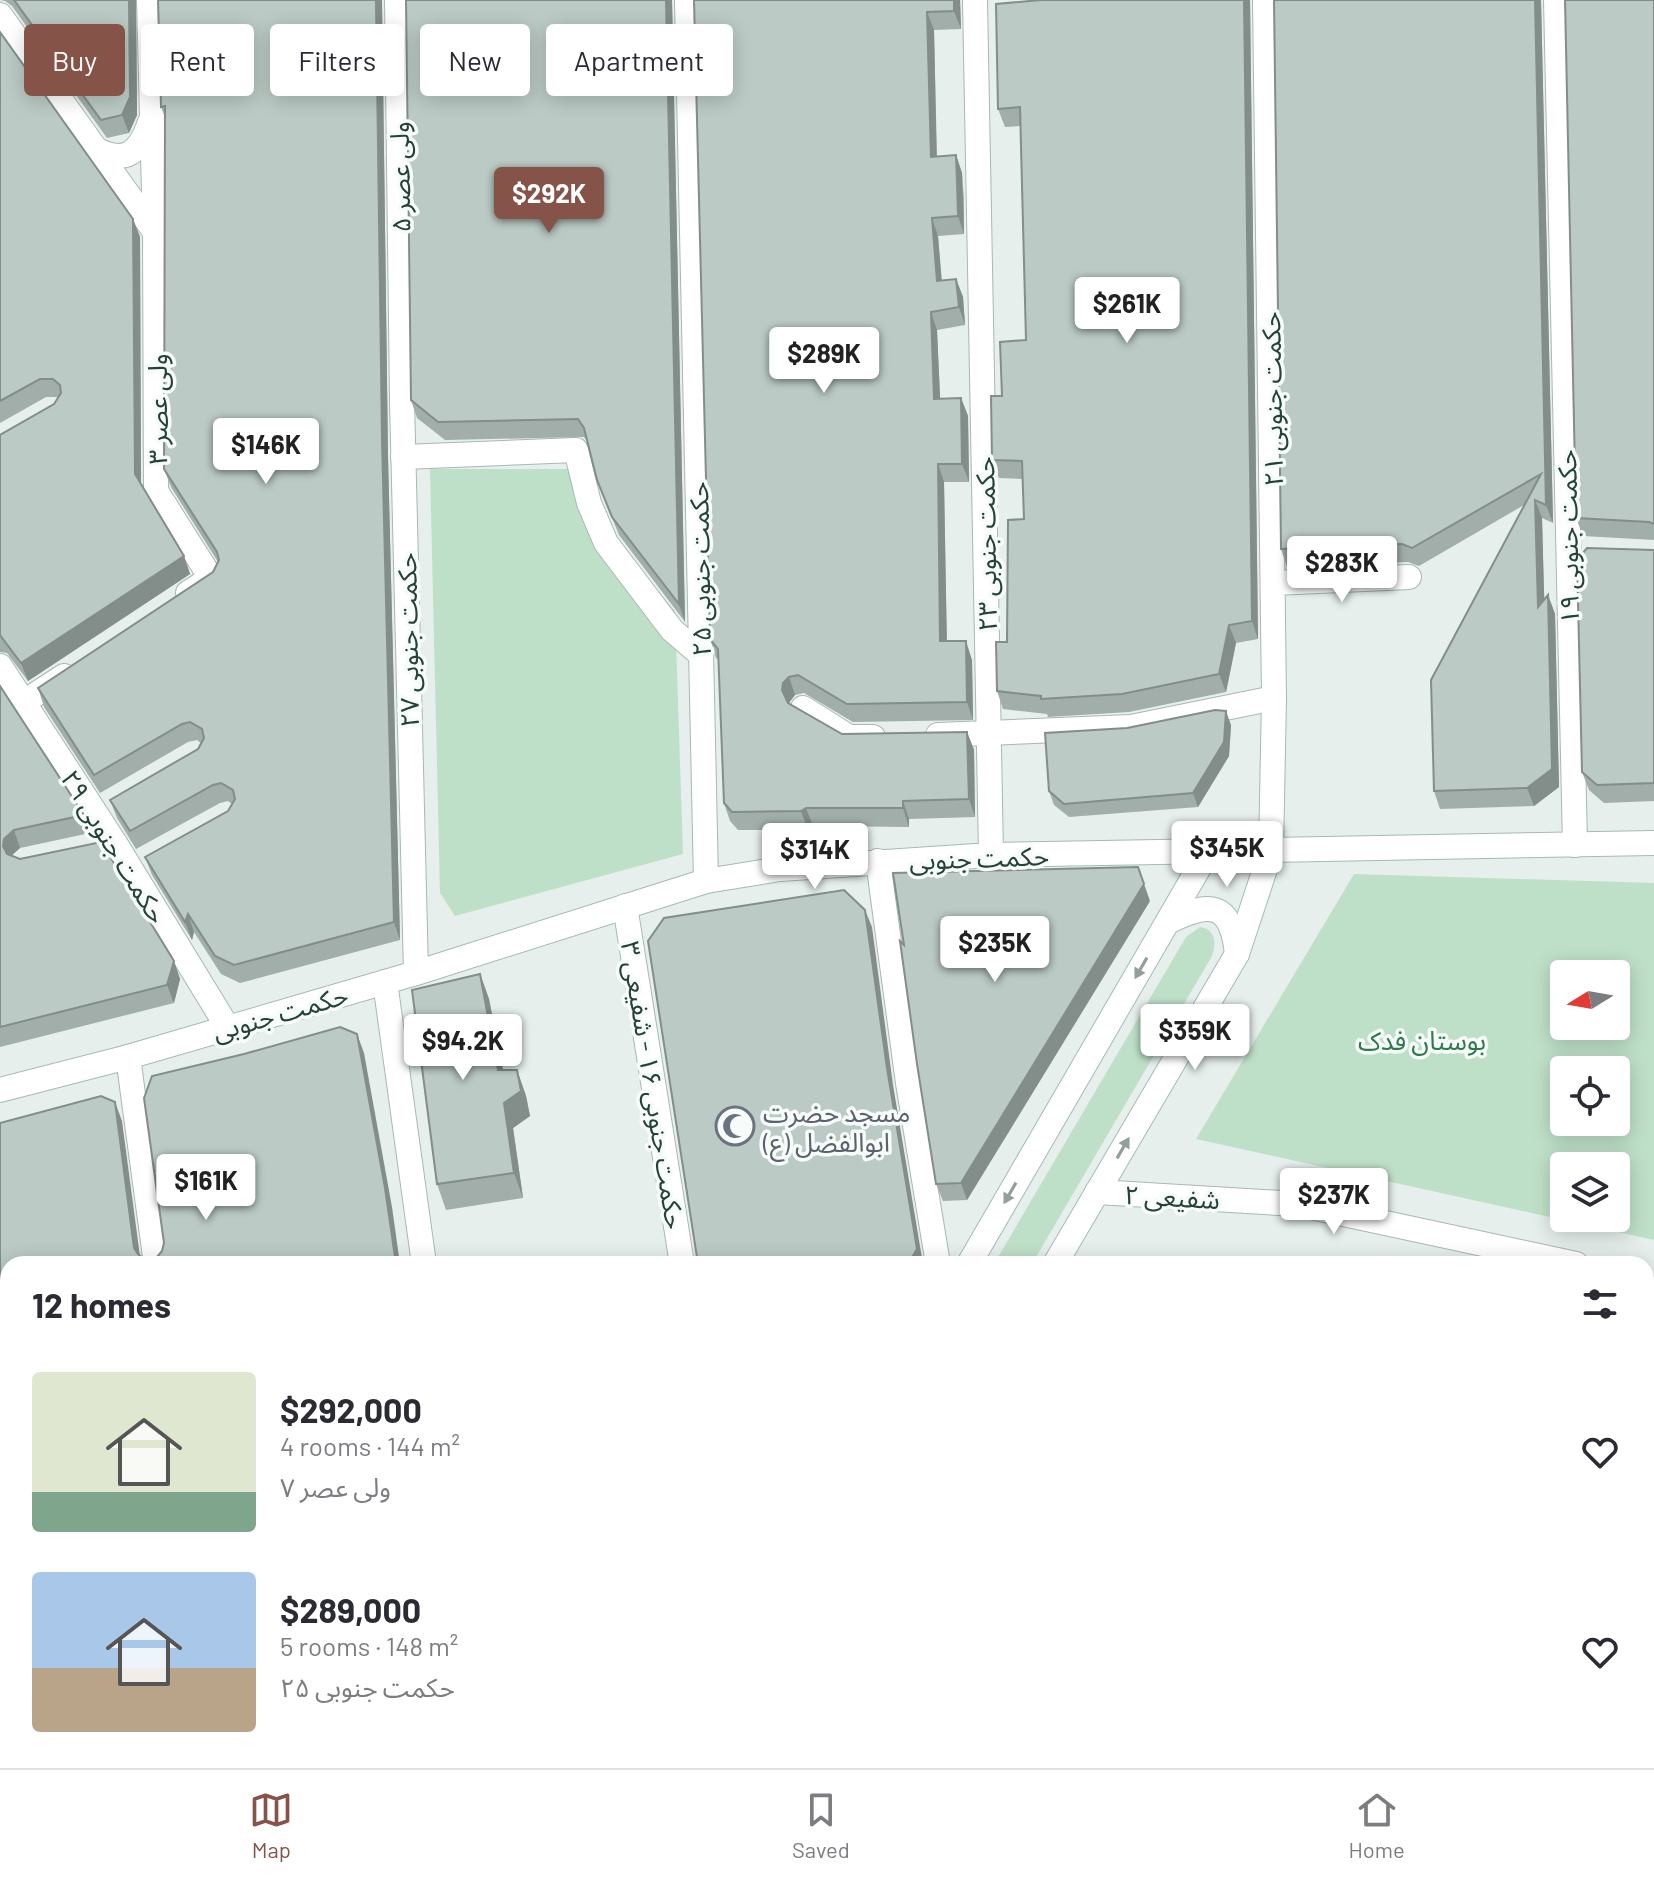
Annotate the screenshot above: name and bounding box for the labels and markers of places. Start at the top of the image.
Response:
pin: $292K [493,167,605,235]
pin: $261K [1071,277,1183,345]
pin: $289K [768,327,880,395]
pin: $146K [210,418,322,486]
pin: $283K [1286,536,1398,604]
pin: $345K [1171,821,1283,889]
pin: $314K [759,823,871,891]
pin: $235K [939,916,1051,984]
pin: $359K [1139,1004,1251,1072]
pin: $94.2K [398,1014,528,1082]
place label: مسجد حضرت ابوالفضل (ع) [762,1096,910,1162]
mosque icon: مسجد حضرت ابوالفضل (ع) [714,1105,756,1147]
pin: $161K [150,1154,262,1222]
pin: $237K [1278,1168,1390,1236]

